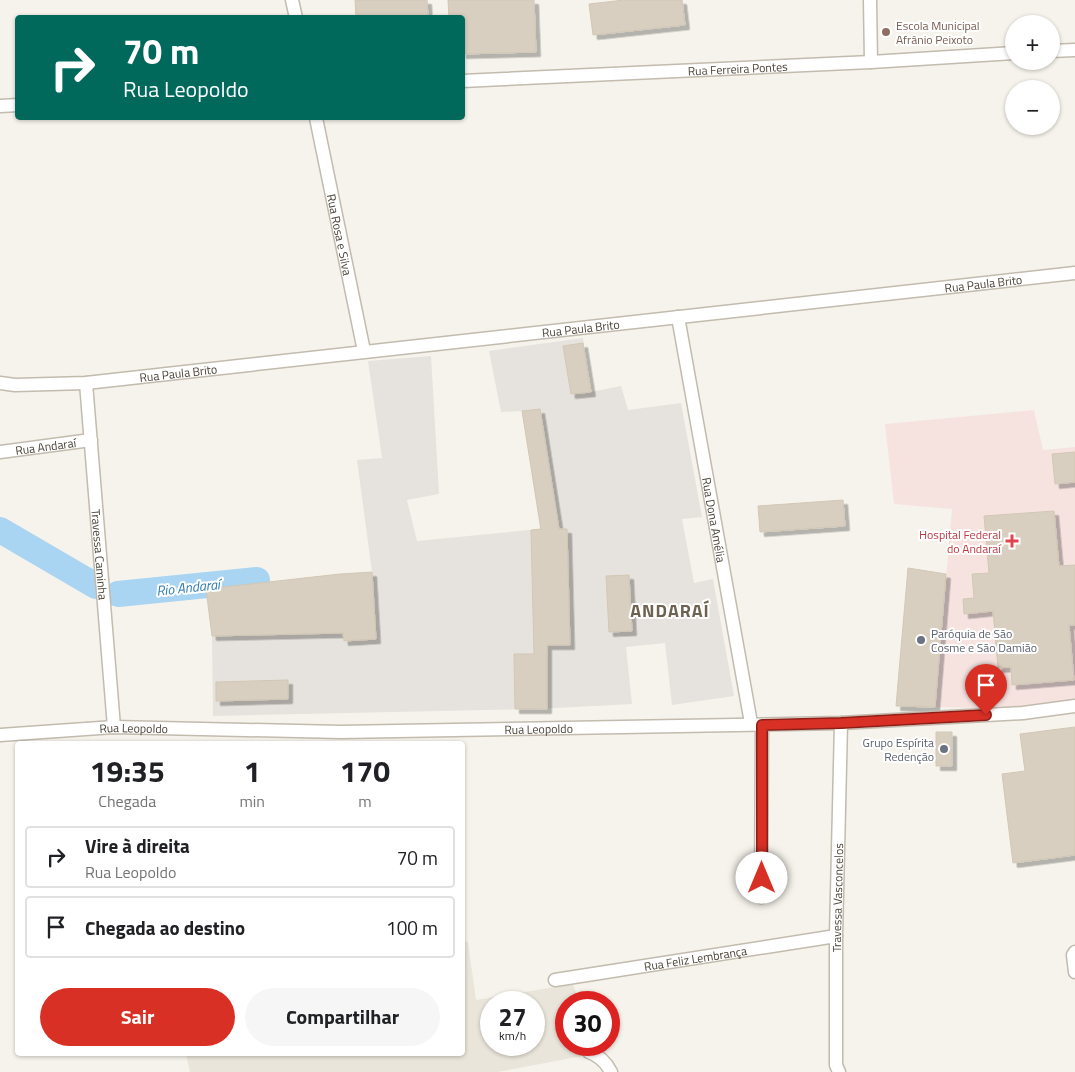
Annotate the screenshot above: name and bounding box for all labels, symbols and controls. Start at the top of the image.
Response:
map controls [1005,15,1060,135]
button: + [1005,15,1060,70]
place label: Escola Municipal Afrânio Peixoto [896,16,980,49]
text: 70 m [123,24,199,78]
marker: Escola Municipal Afrânio Peixoto [880,26,892,38]
icon: right [40,35,105,100]
street label: Rua Ferreira Pontes [687,56,788,80]
text: Rua Leopoldo [123,72,249,106]
button: − [1005,80,1060,135]
street label: Rua Rosa e Silva [322,192,358,277]
street label: Rua Paula Brito [943,269,1023,297]
street label: Rua Paula Brito [541,314,621,342]
street label: Rua Paula Brito [138,359,218,386]
street label: Rua Andaraí [14,432,79,459]
street label: Rua Dona Amélia [697,476,731,564]
street label: Travessa Caminha [87,508,113,601]
place label: Hospital Federal do Andaraí [919,525,1002,558]
marker: Hospital Federal do Andaraí [1005,534,1019,548]
water label: Rio Andaraí [155,573,224,601]
district label: ANDARAÍ [630,597,710,624]
place label: Paróquia de São Cosme e São Damião [931,624,1037,657]
marker: Paróquia de São Cosme e São Damião [915,634,927,646]
pin [965,664,1007,715]
icon: arrive [972,671,1000,699]
street label: Rua Leopoldo [99,717,168,738]
street label: Rua Leopoldo [504,718,573,739]
place label: Grupo Espírita Redenção [863,733,934,766]
marker: Grupo Espírita Redenção [938,743,950,755]
text: 19:35 [90,748,165,794]
text: 1 [244,748,261,794]
text: 170 [340,748,390,794]
text: Chegada [98,789,156,813]
text: min [239,789,265,813]
text: m [358,789,372,813]
text: Vire à direita [85,831,190,860]
street label: Travessa Vasconcelos [826,842,848,952]
icon: right [42,843,70,871]
text: 70 m [397,843,438,872]
position arrow [735,851,787,903]
text: Rua Leopoldo [85,860,176,884]
icon: arrive [42,913,70,941]
text: Chegada ao destino [85,913,245,942]
text: 100 m [386,913,438,942]
street label: Rua Feliz Lembrança [642,941,748,975]
button: Sair [40,988,235,1046]
button: Compartilhar [245,988,440,1046]
speed limit sign: 30 [555,991,620,1056]
text: 27 [498,998,527,1036]
text: km/h [499,1026,526,1045]

